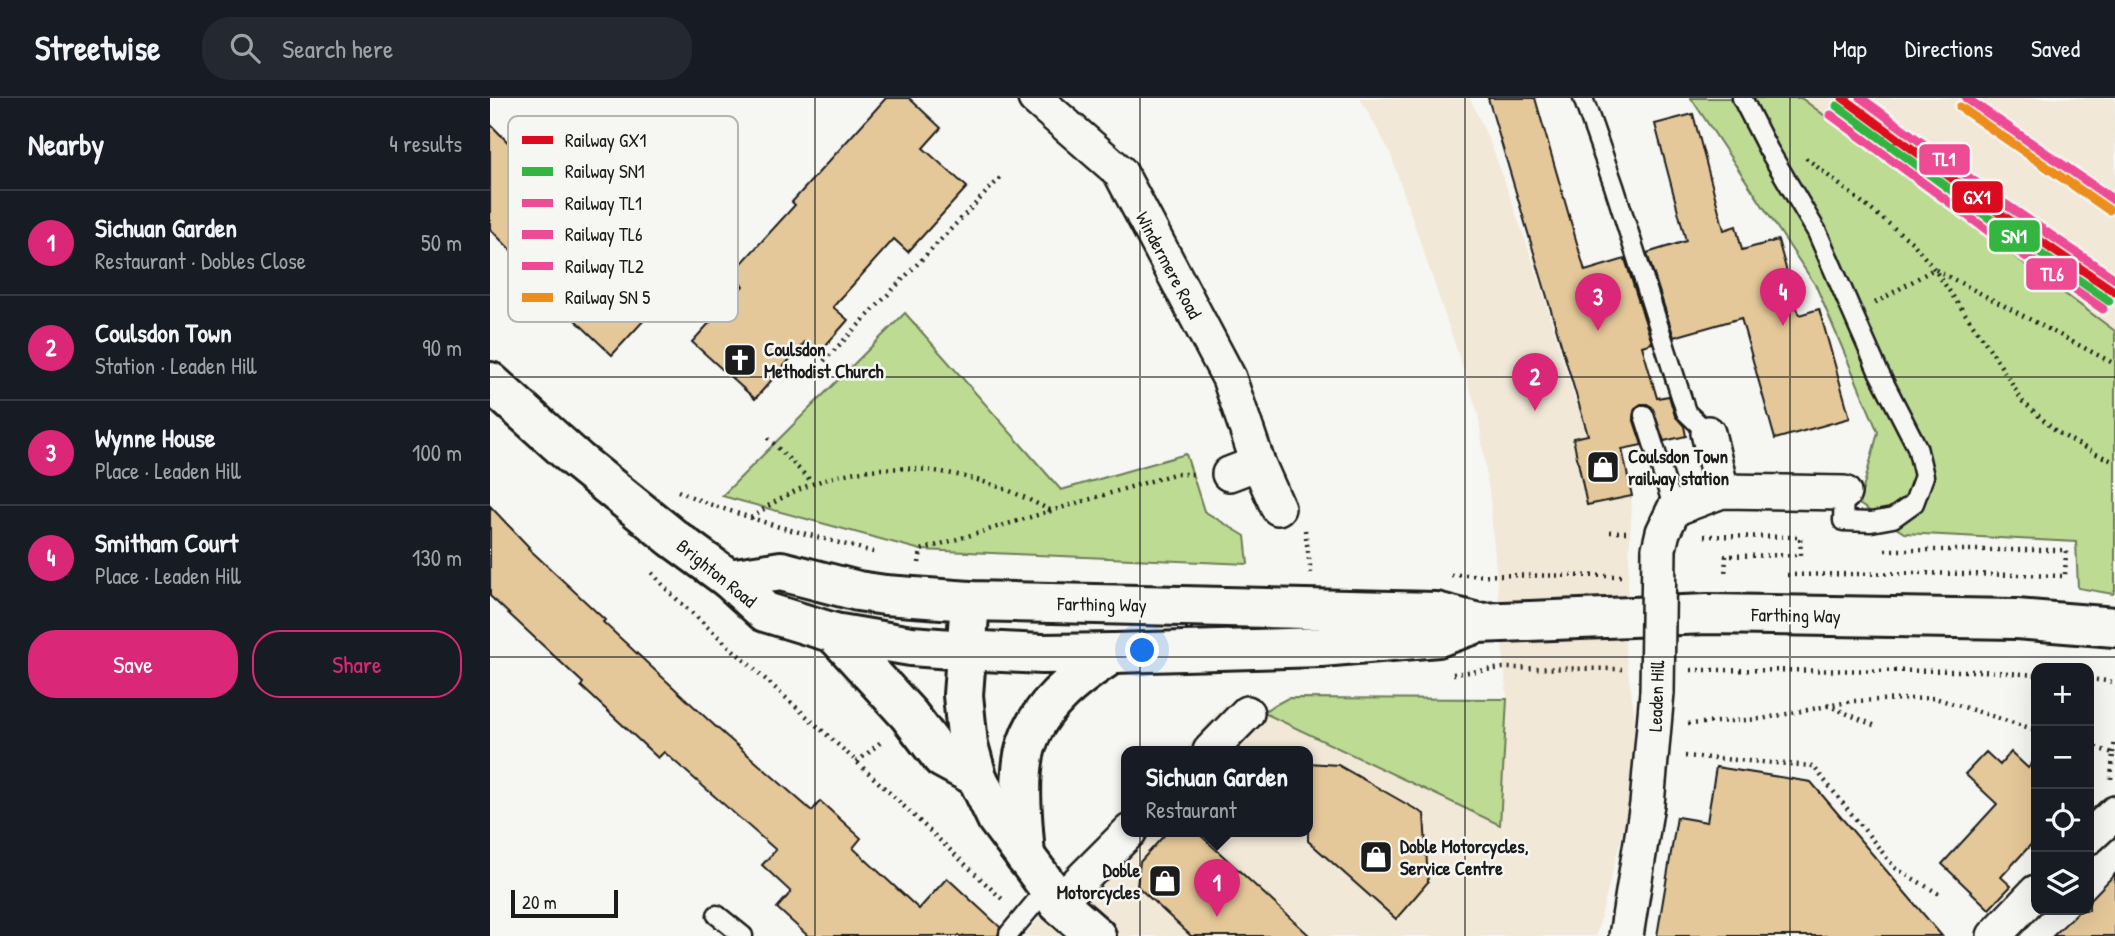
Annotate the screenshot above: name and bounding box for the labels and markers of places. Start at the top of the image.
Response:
pin: 4 [1760,268,1806,326]
pin: 3 [1575,273,1621,331]
place label: Coulsdon Methodist Church [764,336,884,384]
church icon: Coulsdon Methodist Church [721,341,759,379]
pin: 2 [1512,353,1558,411]
place label: Coulsdon Town railway station [1628,443,1729,492]
shop icon: Coulsdon Town railway station [1584,448,1622,486]
place label: Doble Motorcycles, Service Centre [1400,833,1529,881]
shop icon: Doble Motorcycles, Service Centre [1357,838,1395,876]
place label: Doble Motorcycles [1057,857,1141,906]
pin: 1 [1194,859,1240,917]
shop icon: Doble Motorcycles [1146,862,1184,900]

